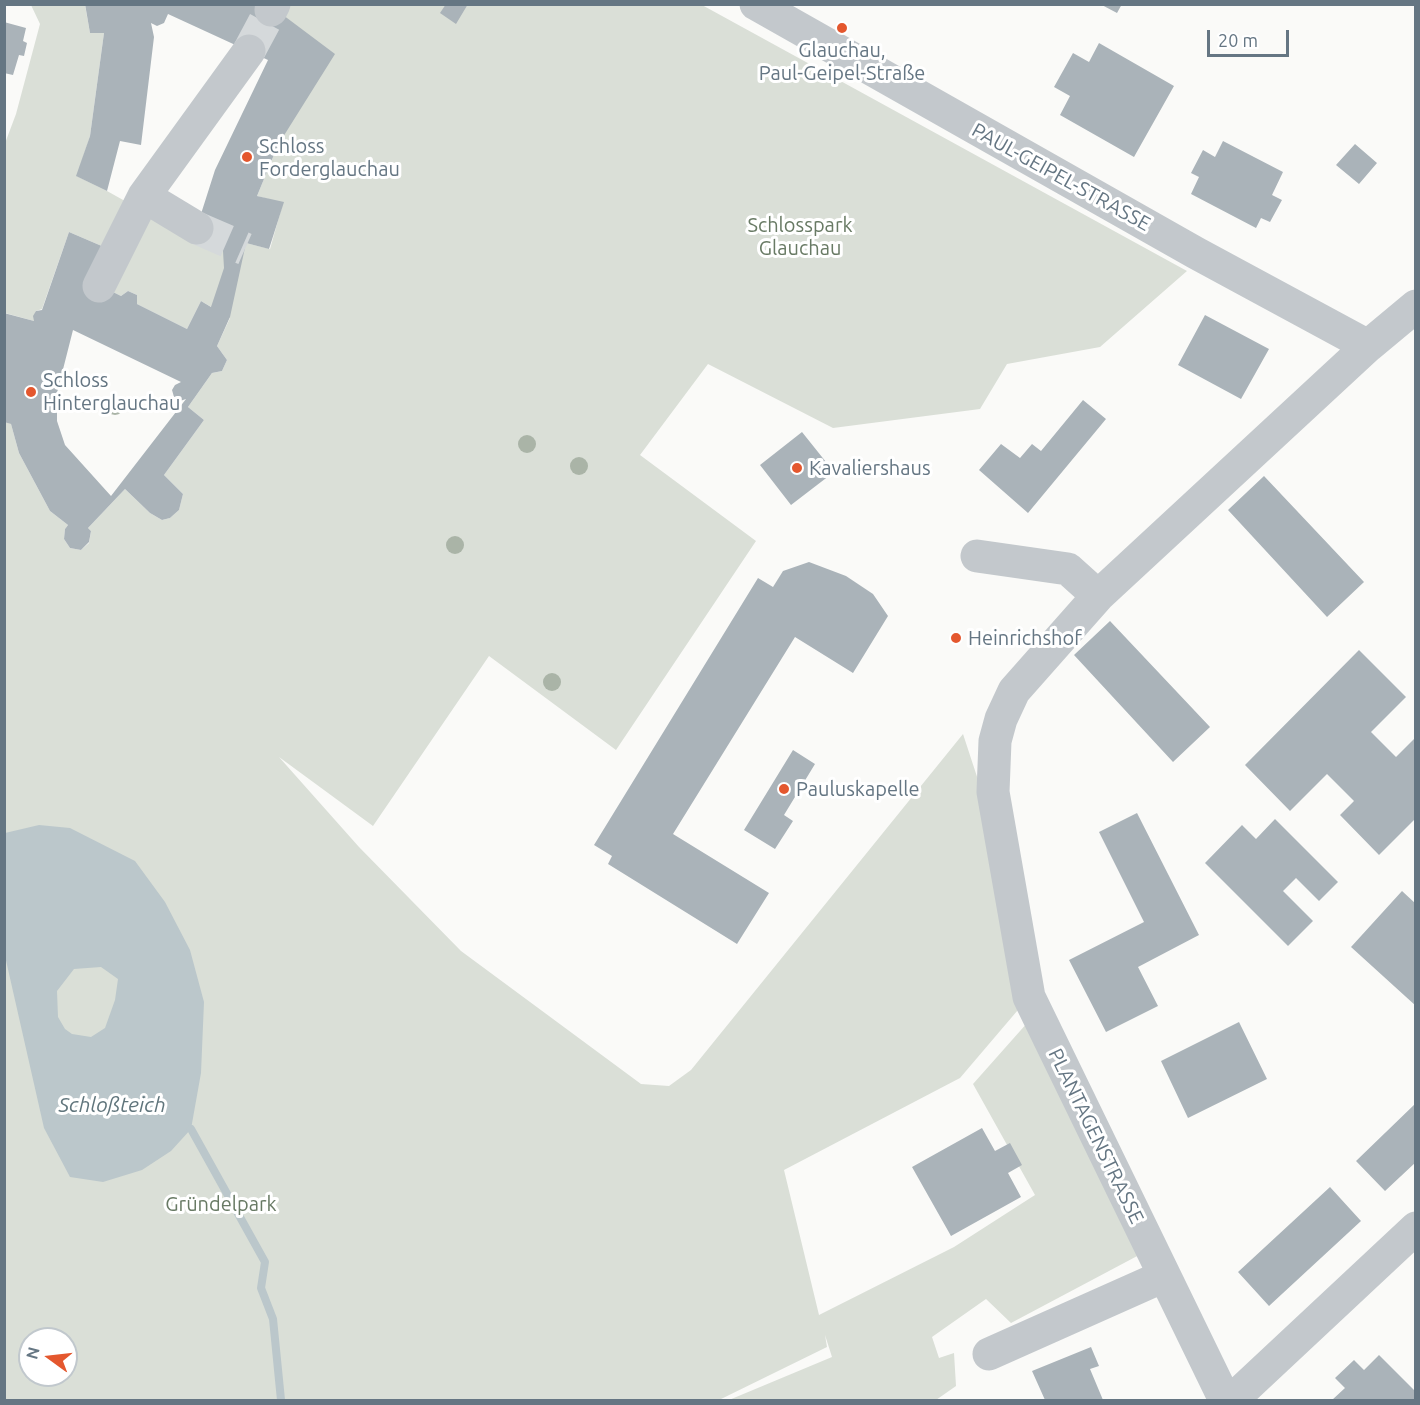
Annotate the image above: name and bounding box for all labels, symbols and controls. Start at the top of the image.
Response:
scale bar [1210,18,1292,56]
marker: Glauchau, Paul-Geipel-Straße [835,21,849,35]
text: 20 m [1218,30,1258,50]
place label: Glauchau, Paul-Geipel-Straße [759,38,925,85]
street label: PAUL-GEIPEL-STRASSE [968,118,1154,236]
place label: Schloss Forderglauchau [259,134,400,181]
marker: Schloss Forderglauchau [240,150,254,164]
park label: Schlosspark Glauchau [747,213,853,260]
place label: Schloss Hinterglauchau [43,368,181,415]
marker: Schloss Hinterglauchau [24,385,38,399]
place label: Kavaliershaus [809,456,931,480]
marker: Kavaliershaus [790,461,804,475]
place label: Heinrichshof [968,626,1082,650]
marker: Heinrichshof [949,631,963,645]
place label: Pauluskapelle [796,777,919,801]
marker: Pauluskapelle [777,782,791,796]
street label: PLANTAGENSTRASSE [1043,1045,1149,1227]
water label: Schloßteich [58,1092,166,1118]
park label: Gründelpark [165,1192,277,1216]
north arrow [18,1327,78,1387]
text: N [22,1345,43,1361]

